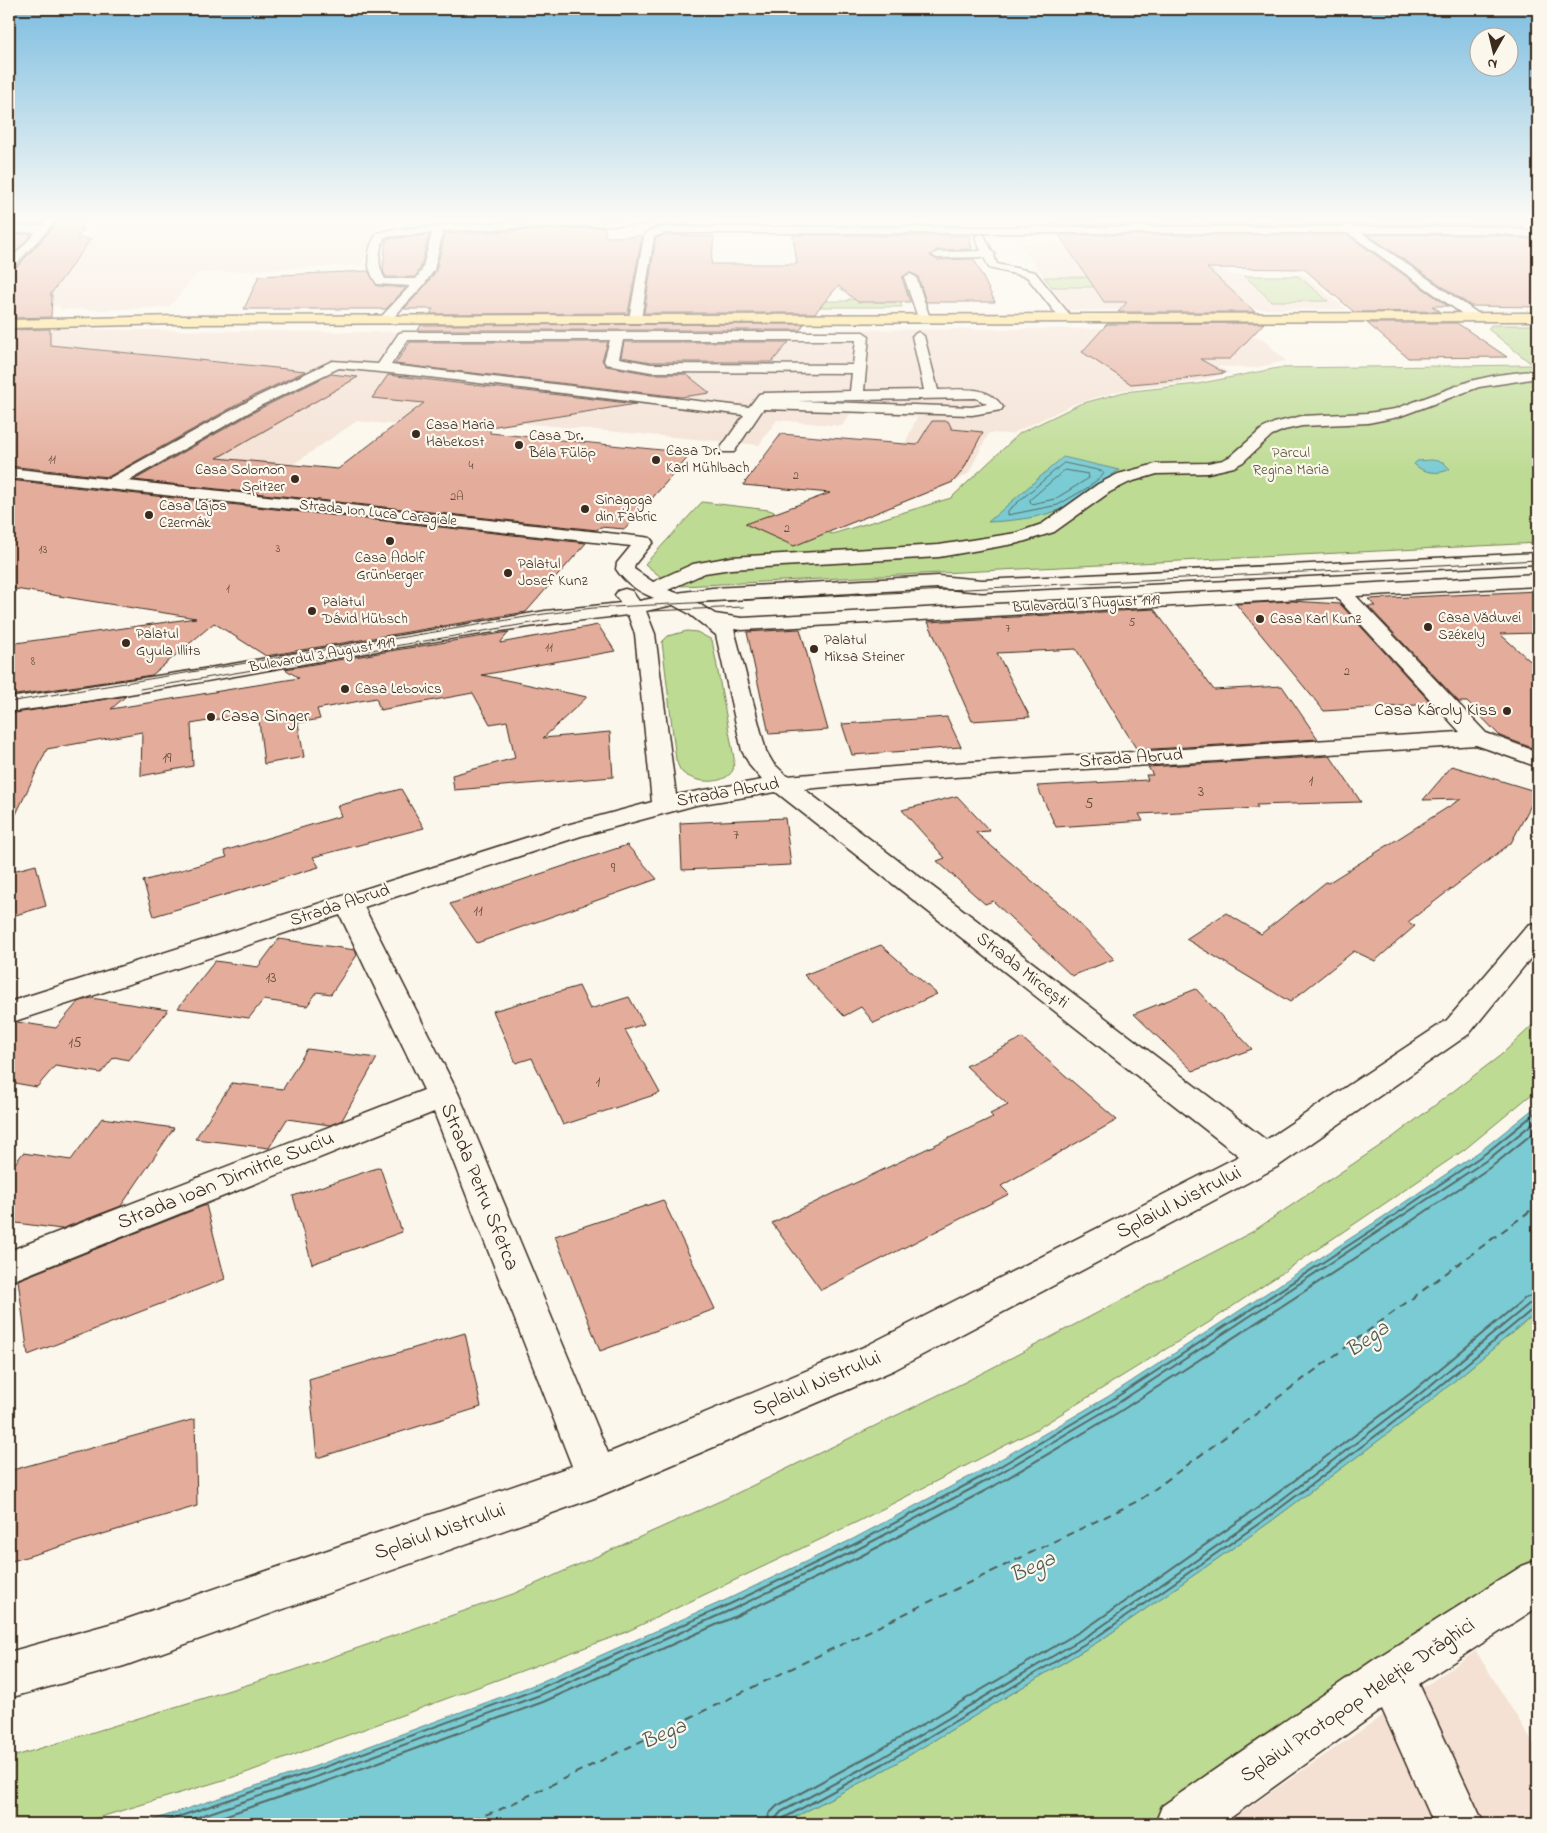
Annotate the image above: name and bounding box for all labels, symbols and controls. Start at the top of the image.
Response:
north arrow [1470,28,1520,78]
text: N [1486,52,1499,74]
place label: Casa Maria Habekost [426,414,494,453]
place label: Casa Dr. Béla Fülöp [528,425,596,464]
marker: Casa Maria Habekost [410,428,422,440]
marker: Casa Dr. Béla Fülöp [513,439,525,451]
place label: Casa Dr. Karl Mühlbach [666,440,749,479]
park label: Parcul Regina Maria [1253,442,1329,482]
house number: 11 [48,451,56,469]
marker: Casa Dr. Karl Mühlbach [650,454,662,466]
house number: 4 [469,457,474,475]
place label: Casa Solomon Spitzer [195,459,285,498]
house number: 2 [793,467,799,485]
marker: Casa Solomon Spitzer [289,473,301,485]
house number: 2A [450,488,464,506]
place label: Sinagoga din Fabric [595,489,657,528]
street label: Strada Ion Luca Caragiale [298,494,458,533]
place label: Casa Lajos Czermák [159,495,227,534]
marker: Sinagoga din Fabric [579,503,591,515]
marker: Casa Lajos Czermák [143,509,155,521]
house number: 2 [784,520,790,538]
marker: Casa Adolf Grünberger [384,535,396,547]
house number: 3 [276,540,281,558]
house number: 13 [39,541,47,559]
place label: Casa Adolf Grünberger [355,547,425,587]
place label: Palatul Josef Kunz [518,553,588,592]
marker: Palatul Josef Kunz [502,567,514,579]
house number: 1 [226,580,230,598]
street label: Bulevardul 3 August 1919 [1011,589,1161,620]
place label: Palatul Dávid Hübsch [321,591,408,630]
marker: Palatul Dávid Hübsch [306,605,318,617]
place label: Casa Văduvei Székely [1438,607,1521,647]
place label: Casa Karl Kunz [1270,608,1362,630]
marker: Casa Karl Kunz [1254,613,1266,625]
house number: 5 [1129,614,1136,632]
house number: 7 [1006,620,1011,638]
marker: Casa Văduvei Székely [1422,621,1434,633]
place label: Palatul Gyula Illits [136,623,201,663]
place label: Palatul Miksa Steiner [824,629,905,668]
street label: Bulevardul 3 August 1919 [246,631,397,680]
marker: Palatul Gyula Illits [120,637,132,649]
house number: 11 [545,639,553,657]
marker: Palatul Miksa Steiner [808,643,820,655]
house number: 8 [31,653,36,671]
house number: 2 [1344,663,1350,681]
place label: Casa Lebovics [355,678,442,700]
marker: Casa Lebovics [339,683,351,695]
place label: Casa Károly Kiss [1374,698,1497,724]
place label: Casa Singer [221,704,310,731]
marker: Casa Károly Kiss [1501,705,1513,717]
marker: Casa Singer [205,711,217,723]
street label: Strada Abrud [1078,742,1184,776]
house number: 19 [162,747,172,769]
house number: 1 [1309,770,1314,792]
street label: Strada Abrud [675,771,781,815]
house number: 3 [1198,781,1204,803]
house number: 5 [1085,793,1094,815]
house number: 7 [733,824,739,846]
house number: 9 [611,857,616,879]
street label: Strada Abrud [287,878,393,934]
house number: 11 [473,900,483,922]
street label: Strada Mircești [970,926,1074,1016]
house number: 13 [266,967,276,989]
house number: 15 [68,1032,82,1054]
house number: 1 [596,1071,601,1093]
street label: Strada Petru Sfetca [432,1099,526,1275]
street label: Strada Ioan Dimitrie Suciu [113,1124,339,1238]
street label: Splaiul Nistrului [1111,1159,1247,1247]
water label: Bega [1340,1313,1397,1366]
street label: Splaiul Nistrului [748,1343,886,1425]
street label: Splaiul Nistrului [370,1496,510,1568]
water label: Bega [1005,1543,1062,1592]
street label: Splaiul Protopop Meleție Drăghici [1235,1611,1483,1793]
water label: Bega [636,1710,693,1759]

